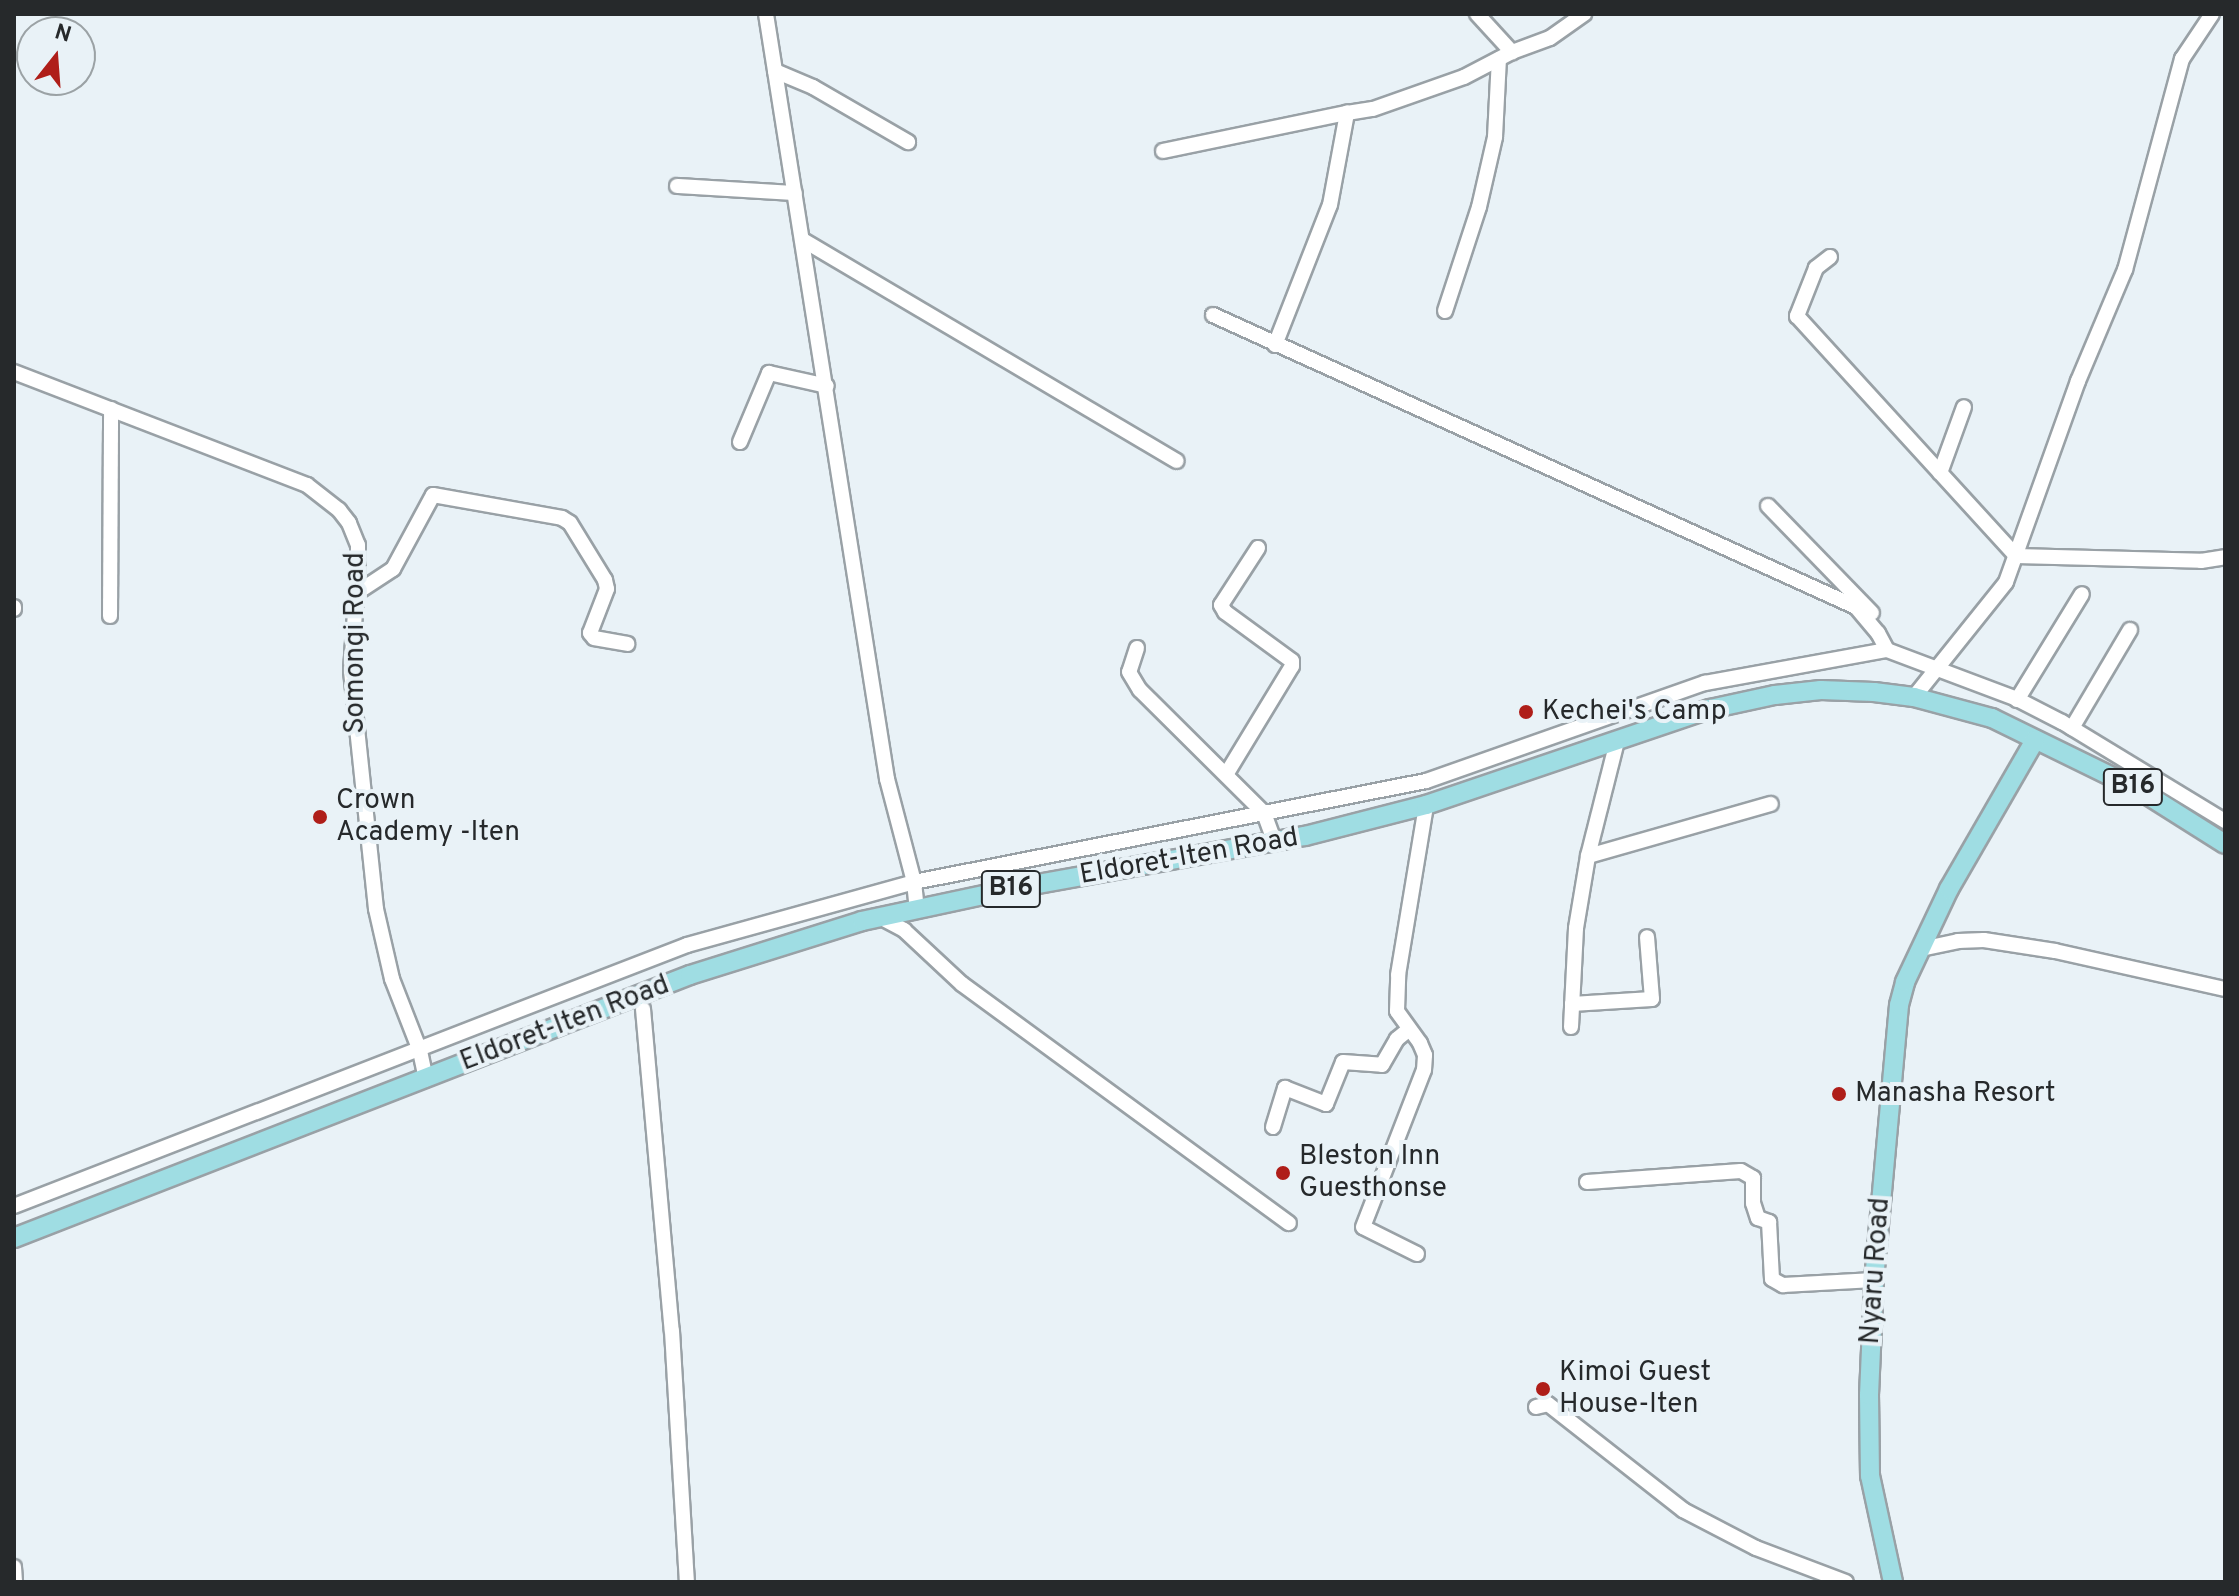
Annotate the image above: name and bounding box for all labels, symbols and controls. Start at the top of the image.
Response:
north arrow [16,16,96,96]
text: N [51,19,74,50]
street label: Somongi Road [339,552,373,734]
place label: Kechei's Camp [1542,695,1727,729]
marker: Kechei's Camp [1517,703,1535,721]
road number: B16 [2101,765,2165,809]
place label: Crown Academy -Iten [336,784,520,850]
marker: Crown Academy -Iten [311,808,329,826]
street label: Eldoret-Iten Road [1077,821,1301,893]
road number: B16 [979,867,1043,911]
street label: Eldoret-Iten Road [456,969,674,1079]
place label: Manasha Resort [1855,1077,2056,1111]
marker: Manasha Resort [1830,1085,1848,1103]
place label: Bleston Inn Guesthonse [1299,1140,1447,1206]
marker: Bleston Inn Guesthonse [1274,1164,1292,1182]
street label: Nyaru Road [1854,1197,1898,1345]
place label: Kimoi Guest House-Iten [1559,1356,1711,1422]
marker: Kimoi Guest House-Iten [1534,1380,1552,1398]

